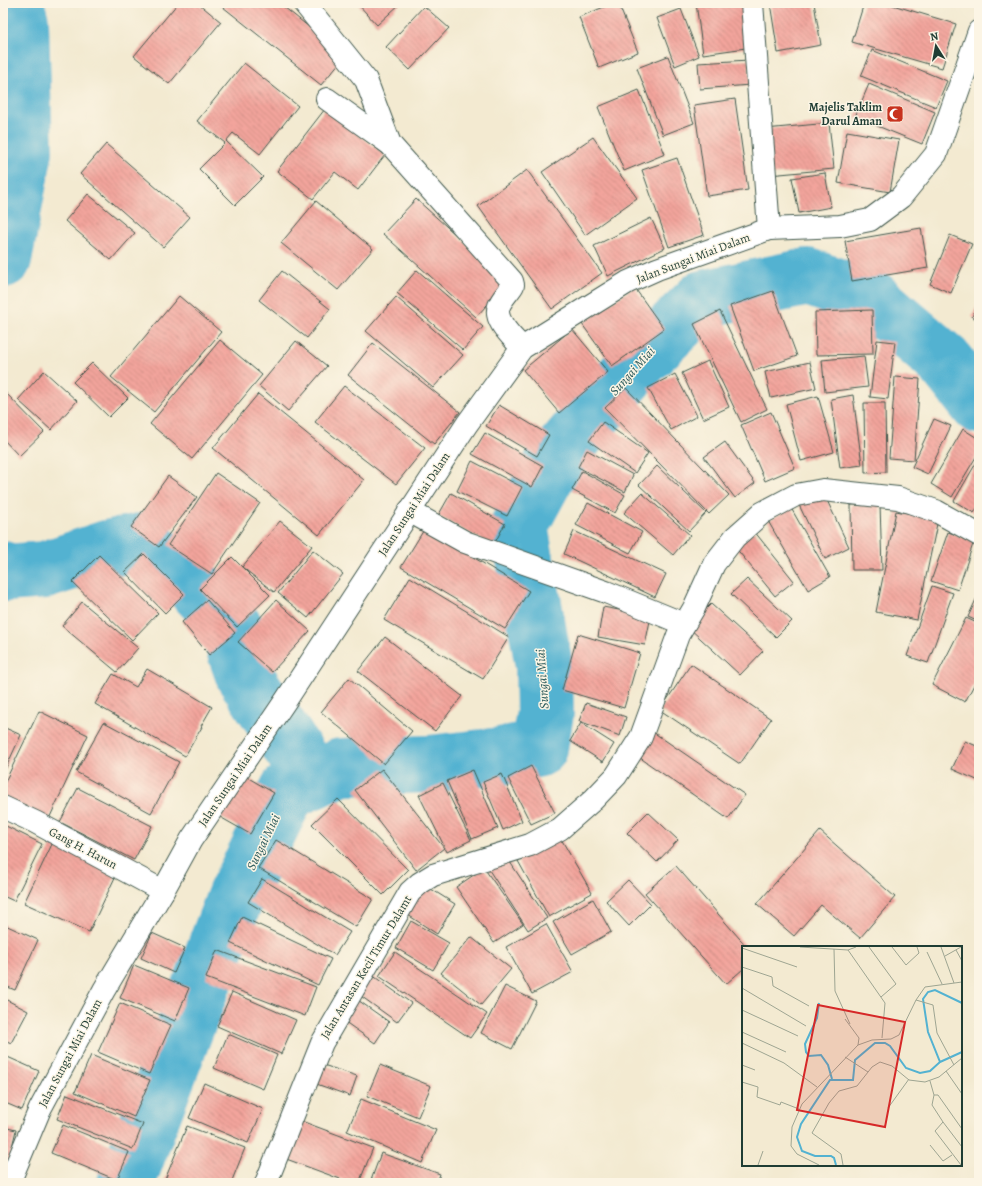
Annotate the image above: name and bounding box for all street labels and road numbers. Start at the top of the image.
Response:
street label: Jalan Sungai Miai Dalam [634,229,752,287]
street label: Jalan Sungai Miai Dalam [374,449,454,559]
street label: Jalan Sungai Miai Dalam [195,721,275,829]
street label: Gang H. Harun [46,823,120,873]
street label: Jalan Antasan Kecil Timur Dalamt [317,892,415,1042]
street label: Jalan Sungai Miai Dalam [35,996,105,1110]

